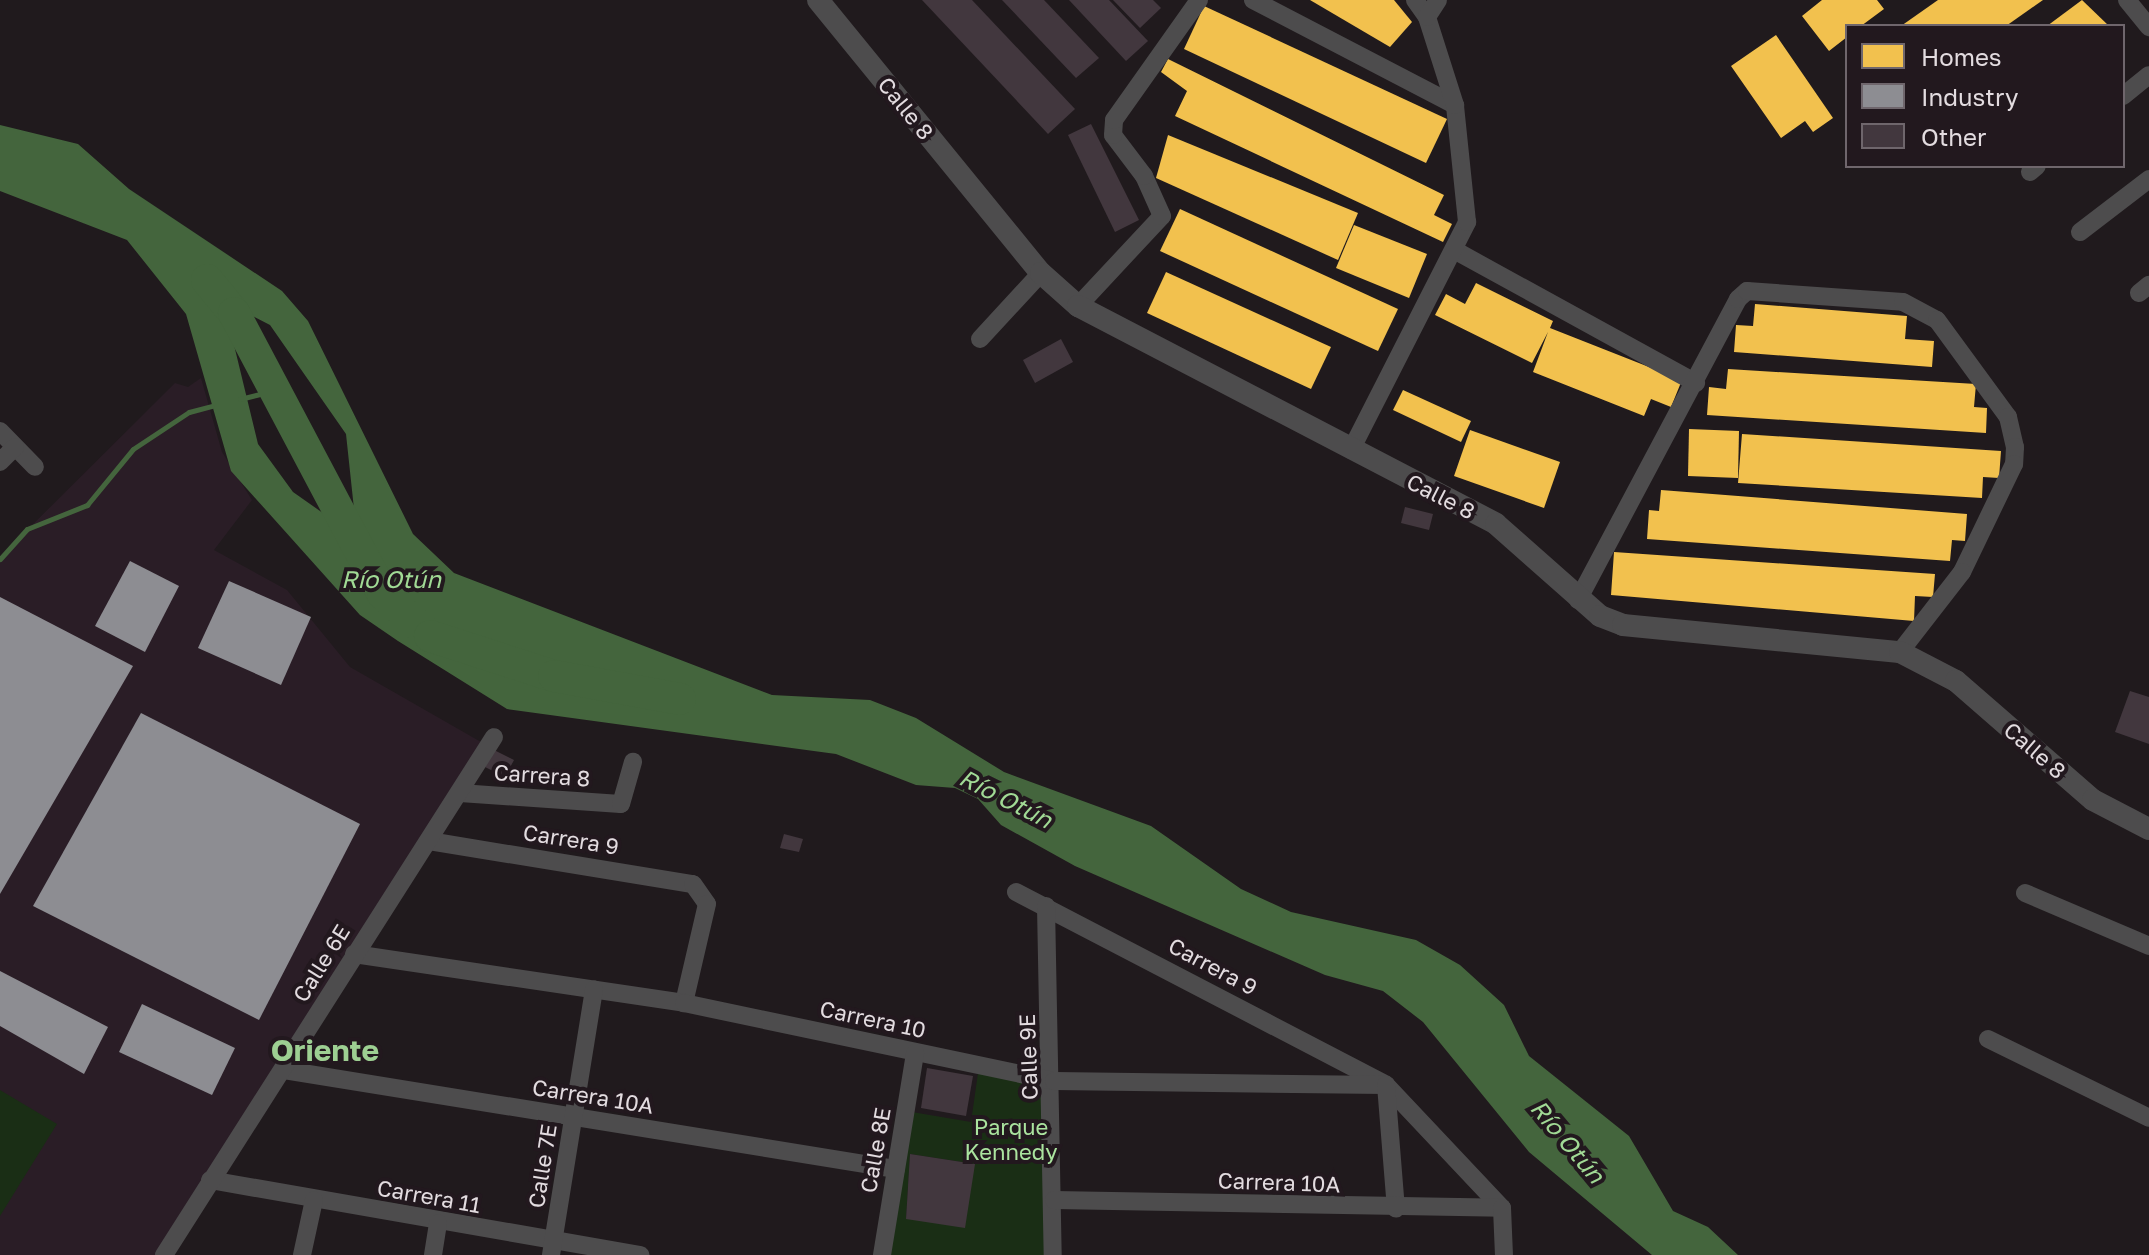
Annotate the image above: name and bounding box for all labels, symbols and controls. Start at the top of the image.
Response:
legend [1845,24,2125,168]
text: Homes [1921,42,2002,71]
street label: Calle 8 [873,71,939,145]
text: Industry [1921,82,2018,111]
text: Other [1921,122,1986,151]
street label: Calle 8 [1403,468,1479,524]
water label: Río Otún [341,565,441,593]
street label: Calle 8 [1999,716,2071,784]
street label: Carrera 8 [493,758,591,792]
water label: Río Otún [955,763,1057,833]
street label: Carrera 9 [521,818,621,860]
street label: Calle 6E [287,919,355,1007]
street label: Carrera 9 [1164,932,1262,1000]
street label: Carrera 10 [818,995,928,1043]
street label: Calle 9E [1013,1013,1043,1101]
district label: Oriente [271,1032,379,1068]
street label: Carrera 10A [530,1073,656,1119]
water label: Río Otún [1525,1094,1611,1188]
street label: Calle 8E [855,1105,895,1195]
park label: Parque Kennedy [964,1113,1058,1164]
street label: Calle 7E [522,1122,562,1210]
street label: Carrera 10A [1217,1167,1341,1197]
street label: Carrera 11 [375,1174,483,1218]

